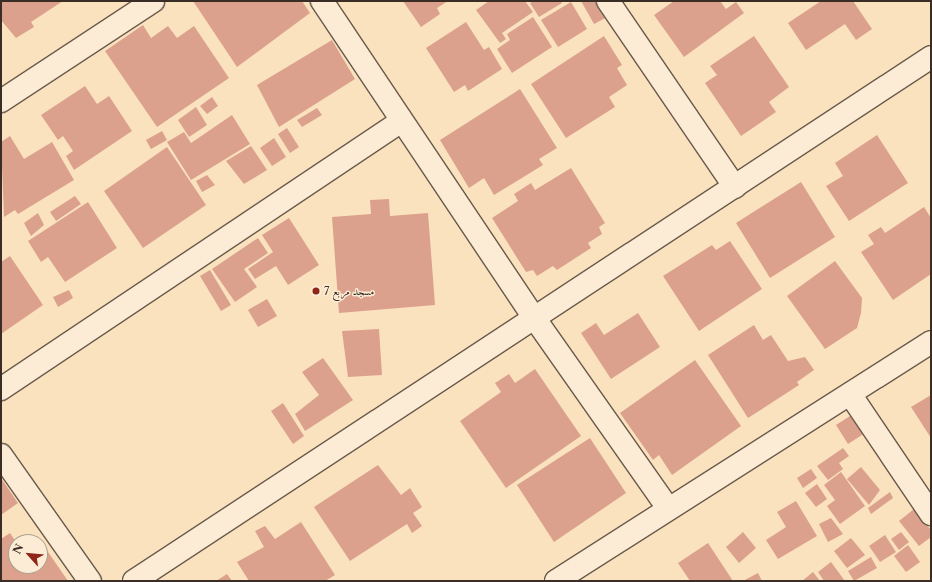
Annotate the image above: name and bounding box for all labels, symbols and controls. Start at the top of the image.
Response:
place label: مسجد مربع 7 [324,284,374,298]
marker: مسجد مربع 7 [311,286,321,296]
north arrow [8,534,48,574]
text: N [10,542,27,556]

